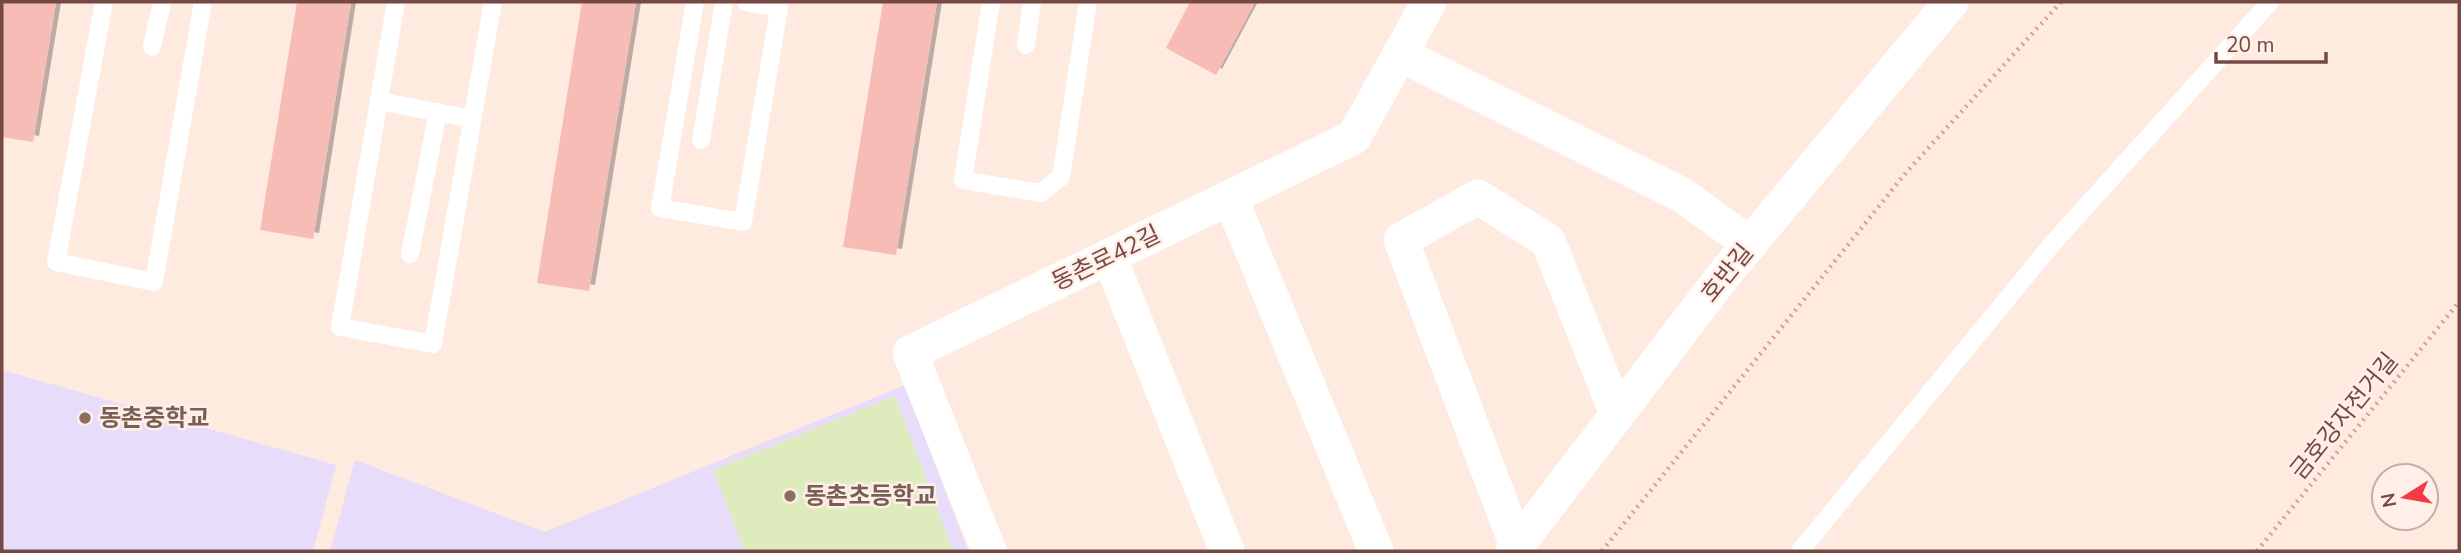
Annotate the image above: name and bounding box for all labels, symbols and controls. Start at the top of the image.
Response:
scale bar [2216,21,2326,65]
text: 20 m [2226,31,2275,59]
street label: 동촌로42길 [1046,218,1166,298]
street label: 호반길 [1694,237,1760,309]
street label: 금호강자전거길 [2283,346,2405,486]
place label: 동촌중학교 [99,402,209,434]
marker: 동촌중학교 [77,410,93,426]
north arrow [2370,462,2440,532]
place label: 동촌초등학교 [804,480,936,512]
marker: 동촌초등학교 [782,488,798,504]
text: N [2375,491,2403,510]

